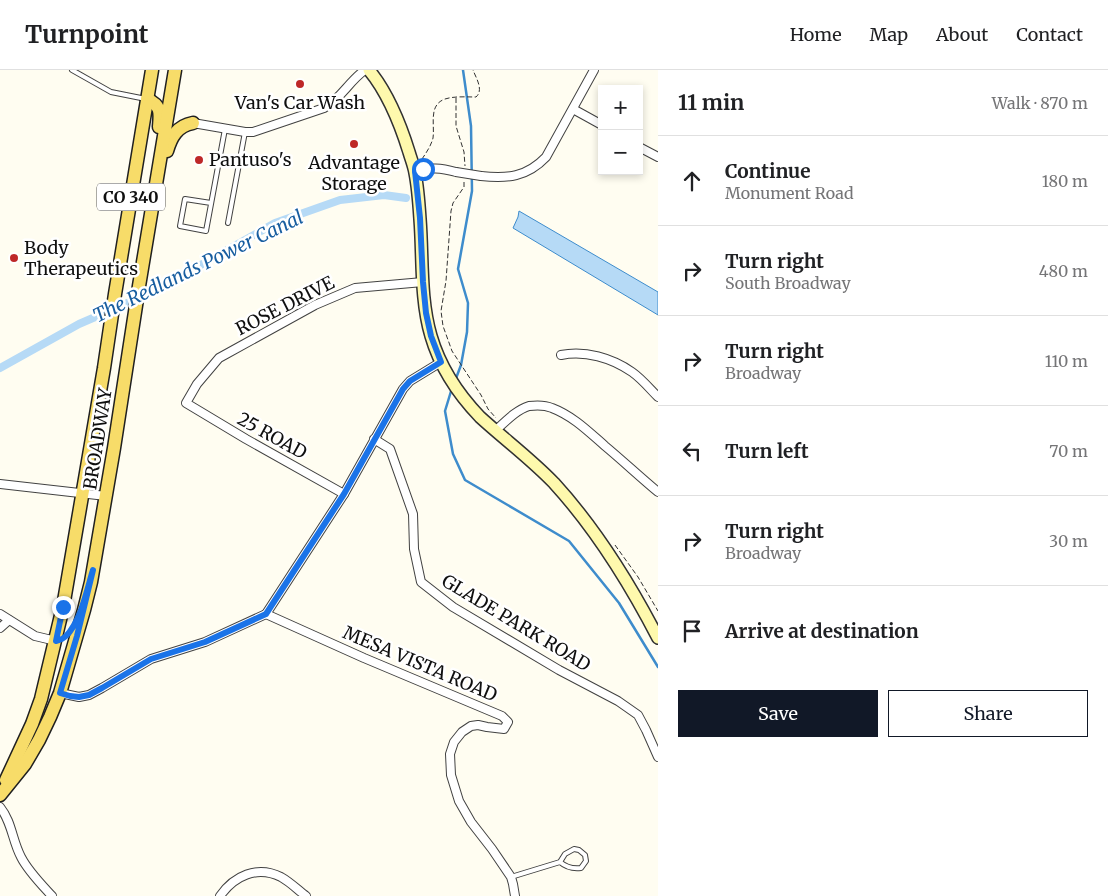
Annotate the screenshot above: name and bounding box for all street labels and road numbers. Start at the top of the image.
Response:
road number: CO 340 [97,184,165,210]
street label: ROSE DRIVE [232,271,338,340]
street label: BROADWAY [78,386,117,491]
street label: 25 ROAD [233,407,311,464]
street label: GLADE PARK ROAD [438,569,595,676]
street label: MESA VISTA ROAD [340,621,501,706]

